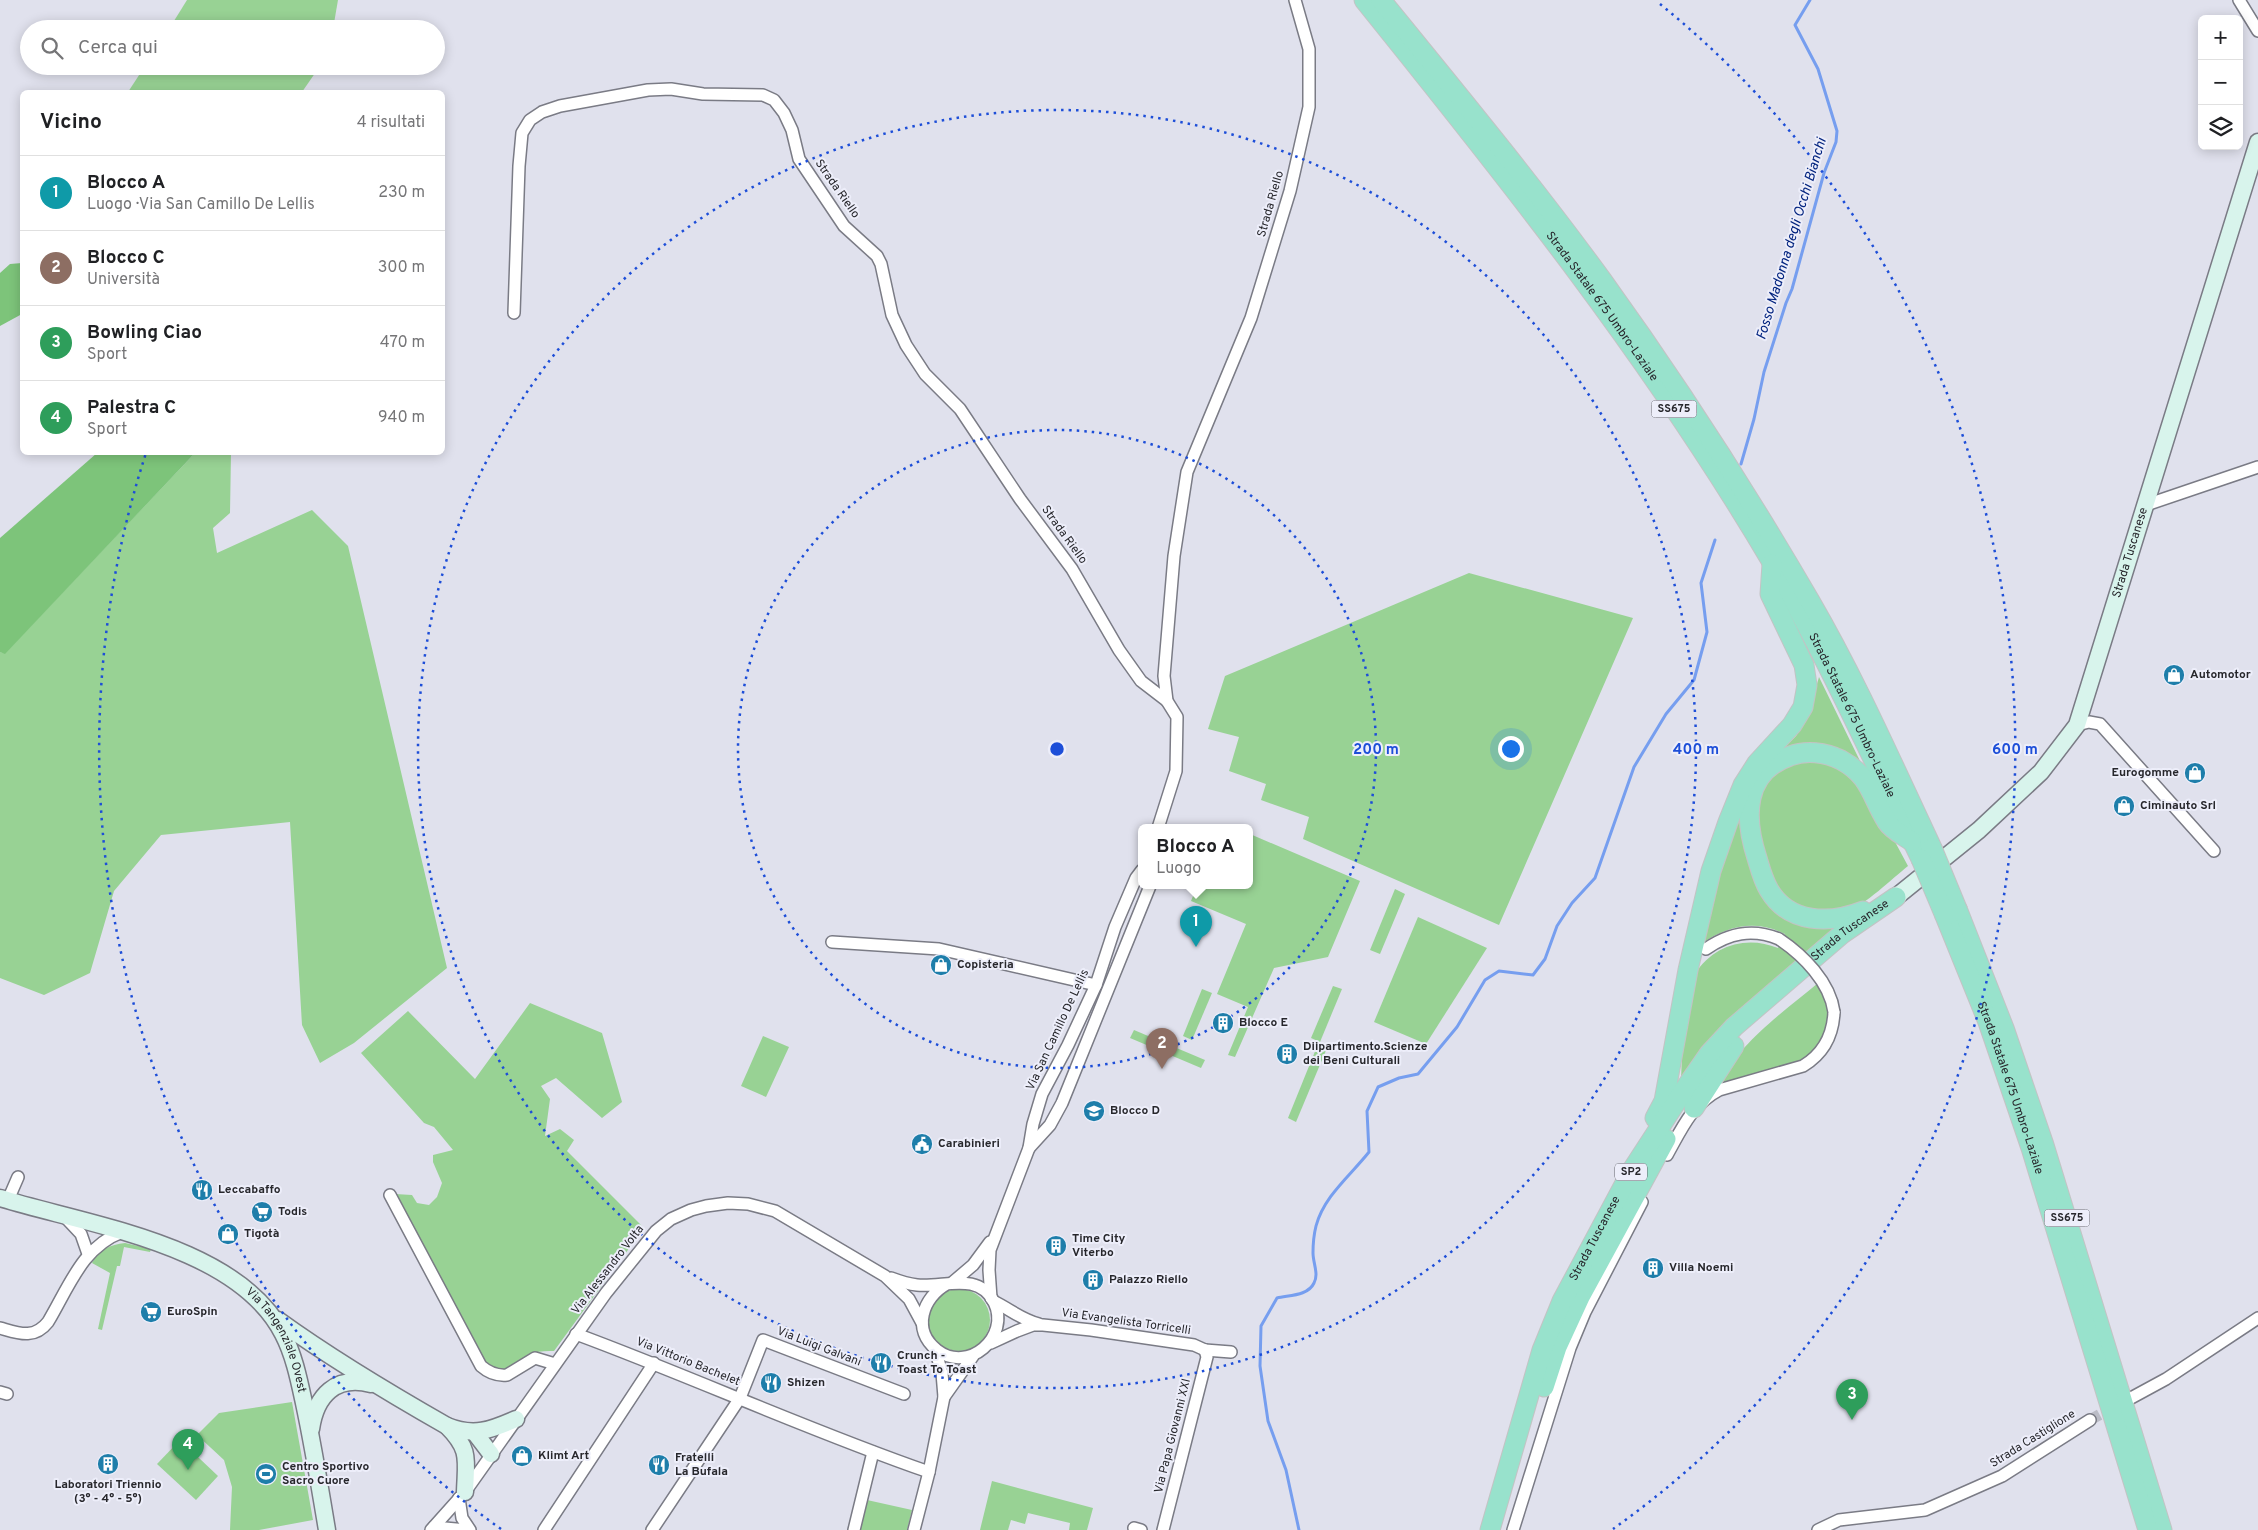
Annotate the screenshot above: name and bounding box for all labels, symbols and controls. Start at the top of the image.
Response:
map controls [2198,15,2243,150]
button: + [2198,15,2243,60]
search box [20,20,445,75]
icon: search [38,34,66,62]
text: Cerca qui [78,36,158,60]
button: − [2198,60,2243,105]
button: layers [2198,105,2243,150]
text: Vicino [40,109,102,136]
text: 4 risultati [357,113,425,133]
water label: Fosso Madonna degli Occhi Bianchi [1753,135,1831,342]
street label: Strada Riello [811,156,863,222]
street label: Strada Riello [1254,169,1288,239]
text: Blocco A [87,171,165,195]
text: 1 [53,183,59,203]
text: 230 m [378,183,425,203]
text: Luogo · Via San Camillo De Lellis [87,195,315,215]
street label: Strada Statale 675 Umbro-Laziale [1542,229,1661,385]
text: Blocco C [87,246,165,270]
text: 2 [51,258,61,278]
text: 300 m [378,258,425,278]
text: Università [87,270,160,290]
text: Bowling Ciao [87,321,202,345]
text: 3 [51,333,61,353]
text: 470 m [380,333,425,353]
text: Sport [87,345,127,365]
text: Palestra C [87,396,176,420]
road number: SS675 [1652,400,1696,418]
text: 4 [51,408,61,428]
text: 940 m [378,408,425,428]
text: Sport [87,420,127,440]
street label: Strada Riello [1037,503,1091,568]
street label: Strada Tuscanese [2109,506,2152,600]
street label: Strada Statale 675 Umbro-Laziale [1804,631,1898,800]
shop icon: Automotor [2162,663,2186,687]
place label: Automotor [2190,667,2251,683]
your location [1498,736,1524,762]
centre of rings [1048,740,1066,758]
text: 200 m [1353,741,1399,760]
text: 400 m [1673,741,1719,760]
text: 600 m [1992,741,2038,760]
shop icon: Eurogomme [2183,761,2207,785]
place label: Eurogomme [2112,765,2179,781]
shop icon: Ciminauto Srl [2112,794,2136,818]
place label: Ciminauto Srl [2140,798,2216,814]
popup [1138,824,1253,889]
text: Blocco A [1156,835,1235,859]
text: Luogo [1156,859,1201,879]
street label: Strada Tuscanese [1808,896,1892,965]
pin: 1 [1180,906,1212,947]
shop icon: Copisteria [929,953,953,977]
place label: Copisteria [957,957,1014,973]
street label: Via San Camillo De Lellis [1023,967,1093,1093]
street label: Strada Statale 675 Umbro-Laziale [1973,999,2047,1176]
building icon: Blocco E [1211,1011,1235,1035]
place label: Blocco E [1239,1015,1288,1031]
pin: 2 [1146,1028,1178,1069]
place label: Diipartimento.Scienze dei Beni Culturali [1303,1039,1428,1069]
building icon: Diipartimento.Scienze dei Beni Culturali [1275,1042,1299,1066]
school or university icon: Blocco D [1082,1099,1106,1123]
place label: Blocco D [1110,1103,1160,1119]
public building icon: Carabinieri [910,1132,934,1156]
place label: Carabinieri [938,1136,1000,1152]
road number: SP2 [1615,1164,1647,1180]
restaurant icon: Leccabaffo [190,1178,214,1202]
place label: Leccabaffo [218,1182,281,1198]
street label: Strada Tuscanese [1566,1193,1625,1284]
supermarket icon: Todis [250,1200,274,1224]
place label: Todis [278,1204,307,1220]
road number: SS675 [2044,1210,2090,1226]
shop icon: Tigotà [216,1222,240,1246]
street label: Via Alessandro Volta [568,1222,648,1318]
place label: Tigotà [244,1226,279,1242]
place label: Time City Viterbo [1072,1231,1125,1261]
building icon: Time City Viterbo [1044,1234,1068,1258]
building icon: Villa Noemi [1641,1256,1665,1280]
place label: Villa Noemi [1669,1260,1733,1276]
building icon: Palazzo Riello [1081,1268,1105,1292]
place label: Palazzo Riello [1109,1272,1188,1288]
street label: Via Tangenziale Ovest [242,1284,310,1394]
supermarket icon: EuroSpin [139,1300,163,1324]
place label: EuroSpin [167,1304,218,1320]
street label: Via Evangelista Torricelli [1060,1305,1192,1339]
street label: Via Luigi Galvani [775,1324,863,1370]
street label: Via Vittorio Bachelet [634,1334,742,1390]
place label: Crunch - Toast To Toast [897,1348,977,1378]
restaurant icon: Crunch - Toast To Toast [869,1351,893,1375]
restaurant icon: Shizen [759,1371,783,1395]
place label: Shizen [787,1375,825,1391]
street label: Via Papa Giovanni XXI [1151,1377,1195,1495]
pin: 3 [1836,1379,1868,1420]
street label: Strada Castiglione [1987,1406,2079,1472]
pin: 4 [172,1429,204,1470]
shop icon: Klimt Art [510,1444,534,1468]
place label: Klimt Art [538,1448,590,1464]
place label: Fratelli La Bufala [675,1450,728,1480]
building icon: Laboratori Triennio (3° - 4° - 5°) [96,1452,120,1476]
restaurant icon: Fratelli La Bufala [647,1453,671,1477]
place label: Centro Sportivo Sacro Cuore [282,1459,369,1489]
sports icon: Centro Sportivo Sacro Cuore [254,1462,278,1486]
place label: Laboratori Triennio (3° - 4° - 5°) [54,1477,162,1507]

